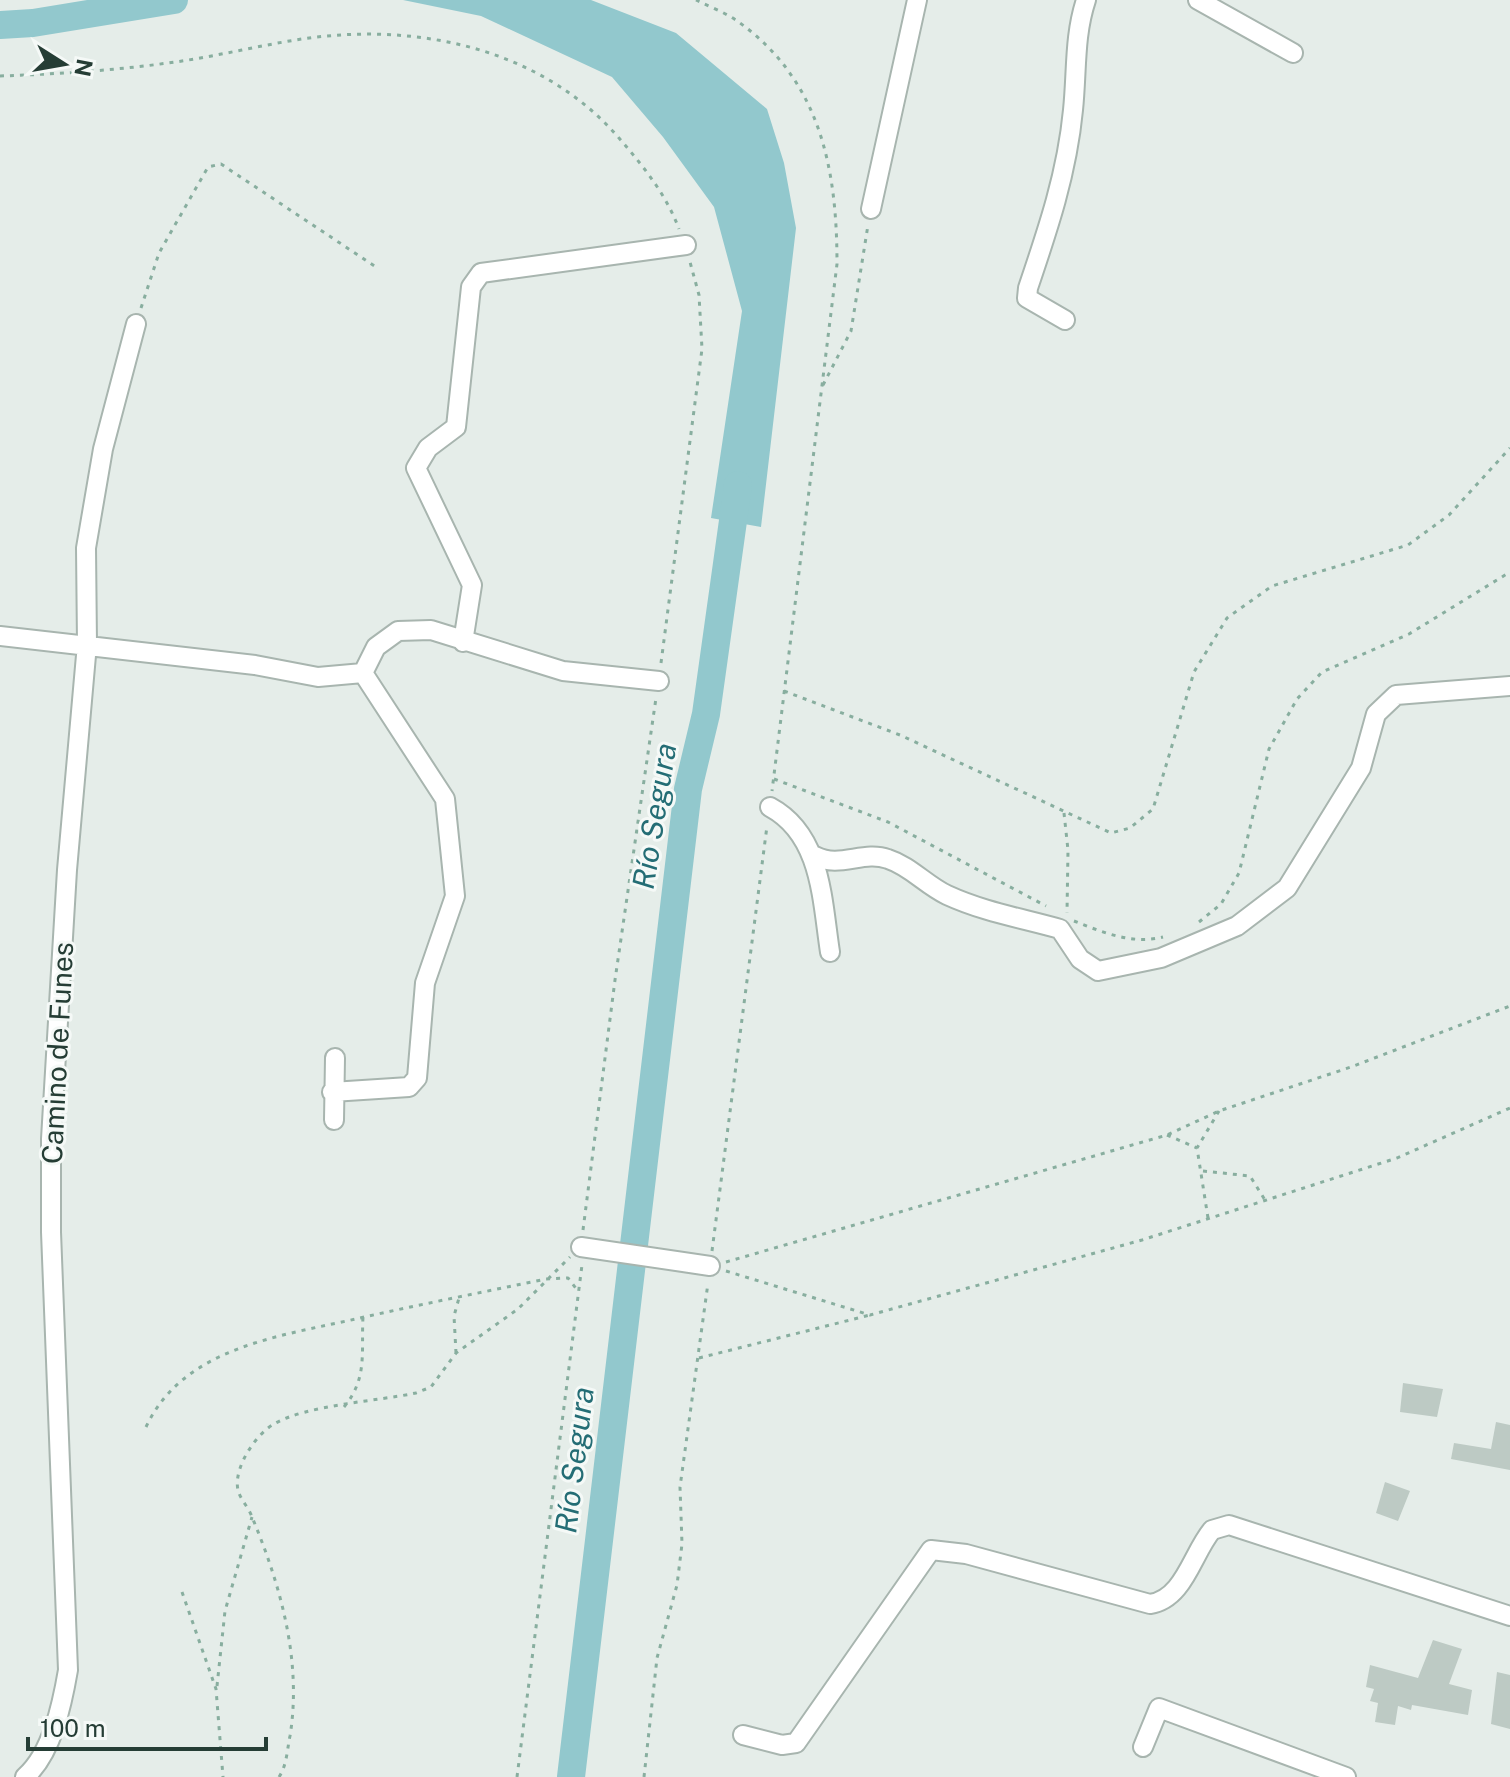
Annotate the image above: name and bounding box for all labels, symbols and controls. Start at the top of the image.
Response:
north arrow [24,24,104,104]
text: N [69,57,98,79]
water label: Río Segura [625,741,683,891]
street label: Camino de Funes [35,941,79,1165]
water label: Río Segura [547,1385,601,1535]
scale bar [28,1701,266,1751]
text: 100 m [40,1714,106,1742]

